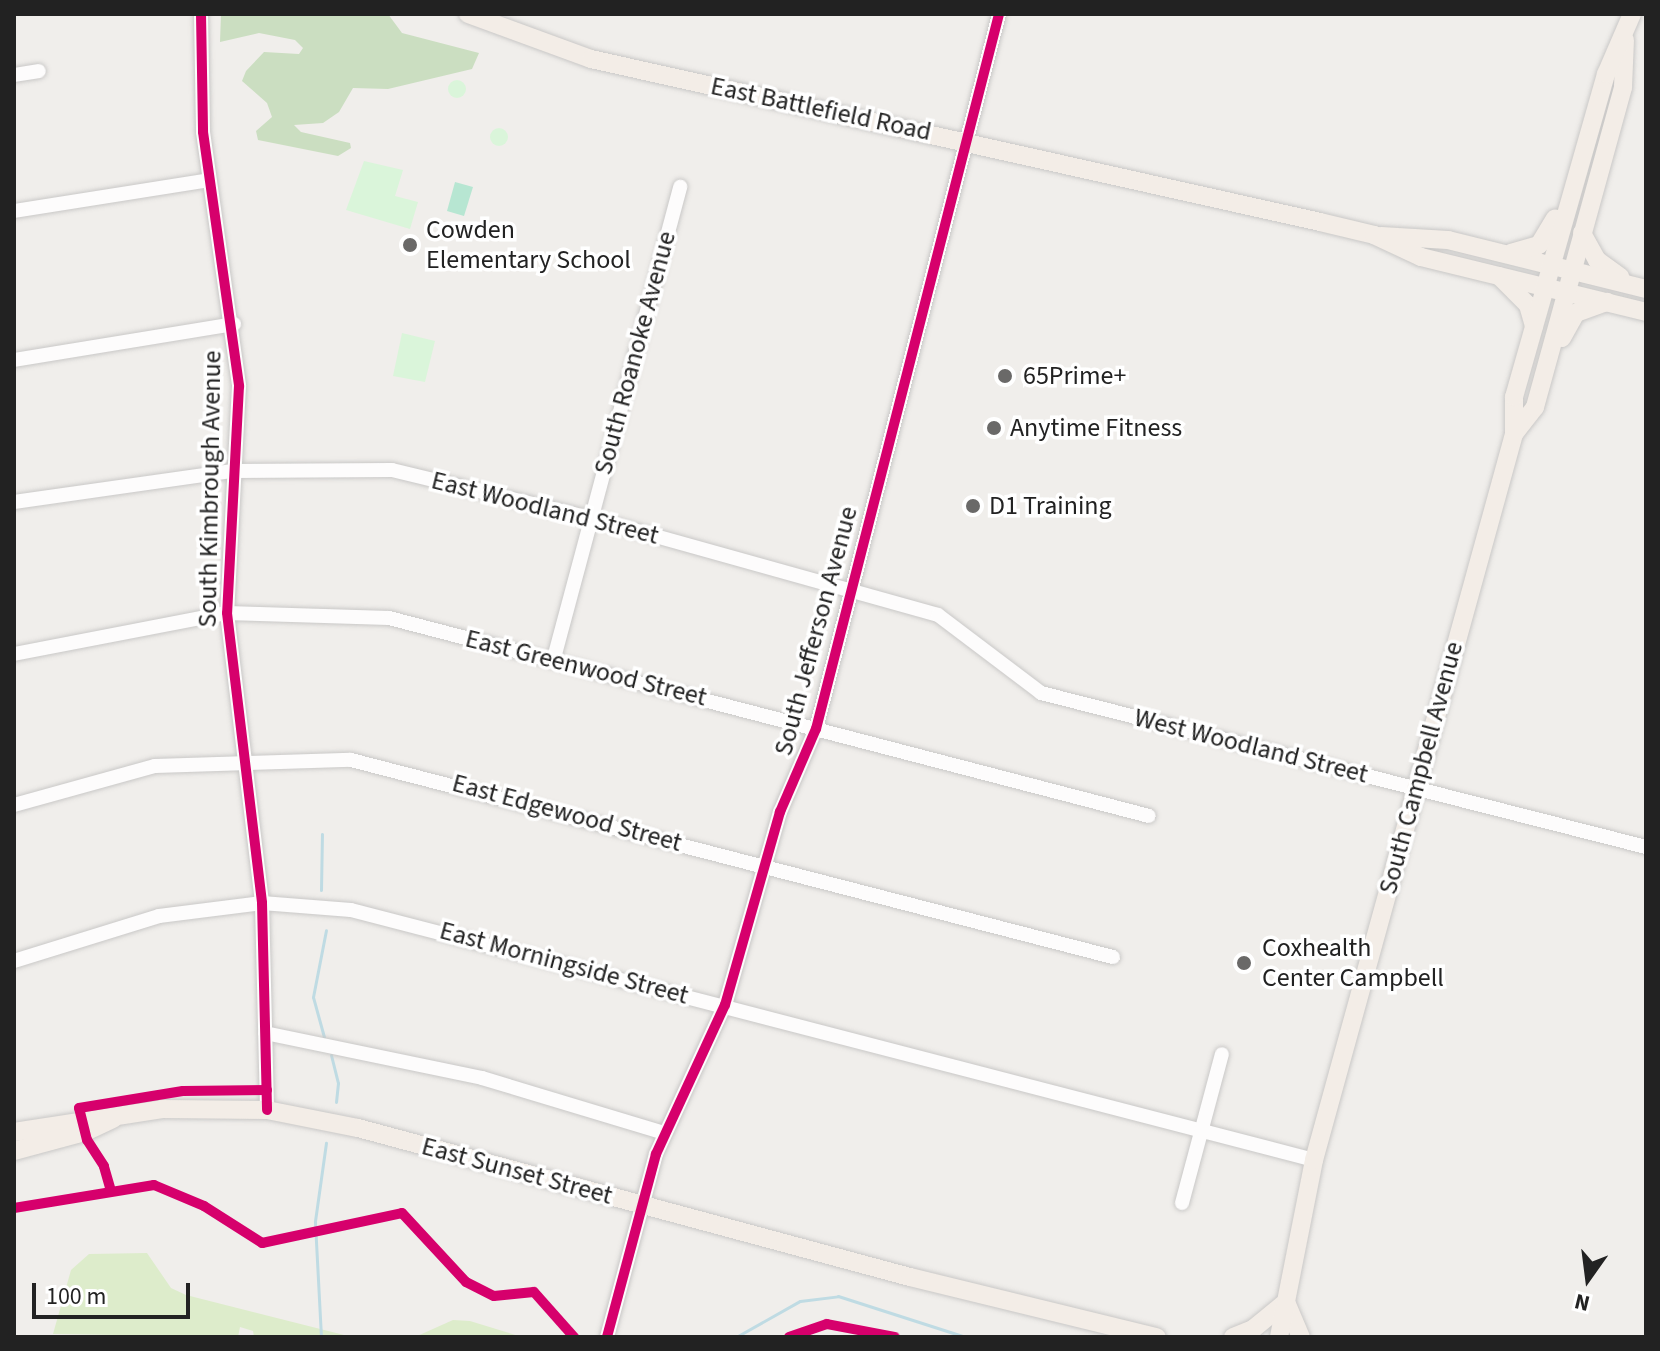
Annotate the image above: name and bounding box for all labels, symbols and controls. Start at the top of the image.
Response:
street label: East Battlefield Road [708,70,934,148]
place label: Cowden Elementary School [426,214,631,276]
street label: South Roanoke Avenue [588,228,682,478]
marker: Cowden Elementary School [401,236,419,254]
street label: South Kimbrough Avenue [192,350,228,628]
place label: 65Prime+ [1023,360,1126,392]
marker: 65Prime+ [994,365,1016,387]
place label: Anytime Fitness [1010,412,1182,444]
marker: Anytime Fitness [985,419,1003,437]
street label: East Woodland Street [428,465,662,551]
place label: D1 Training [989,490,1112,522]
marker: D1 Training [964,497,982,515]
street label: South Jefferson Avenue [768,503,864,759]
street label: East Greenwood Street [462,623,710,713]
street label: South Campbell Avenue [1372,638,1470,898]
street label: West Woodland Street [1131,702,1371,790]
street label: East Edgewood Street [449,767,685,859]
street label: East Morningside Street [436,915,692,1011]
place label: Coxhealth Center Campbell [1262,932,1444,994]
marker: Coxhealth Center Campbell [1233,952,1255,974]
street label: East Sunset Street [418,1131,616,1211]
north arrow [1548,1239,1628,1319]
scale bar [36,1267,194,1317]
text: 100 m [46,1279,106,1314]
text: N [1571,1285,1593,1320]

